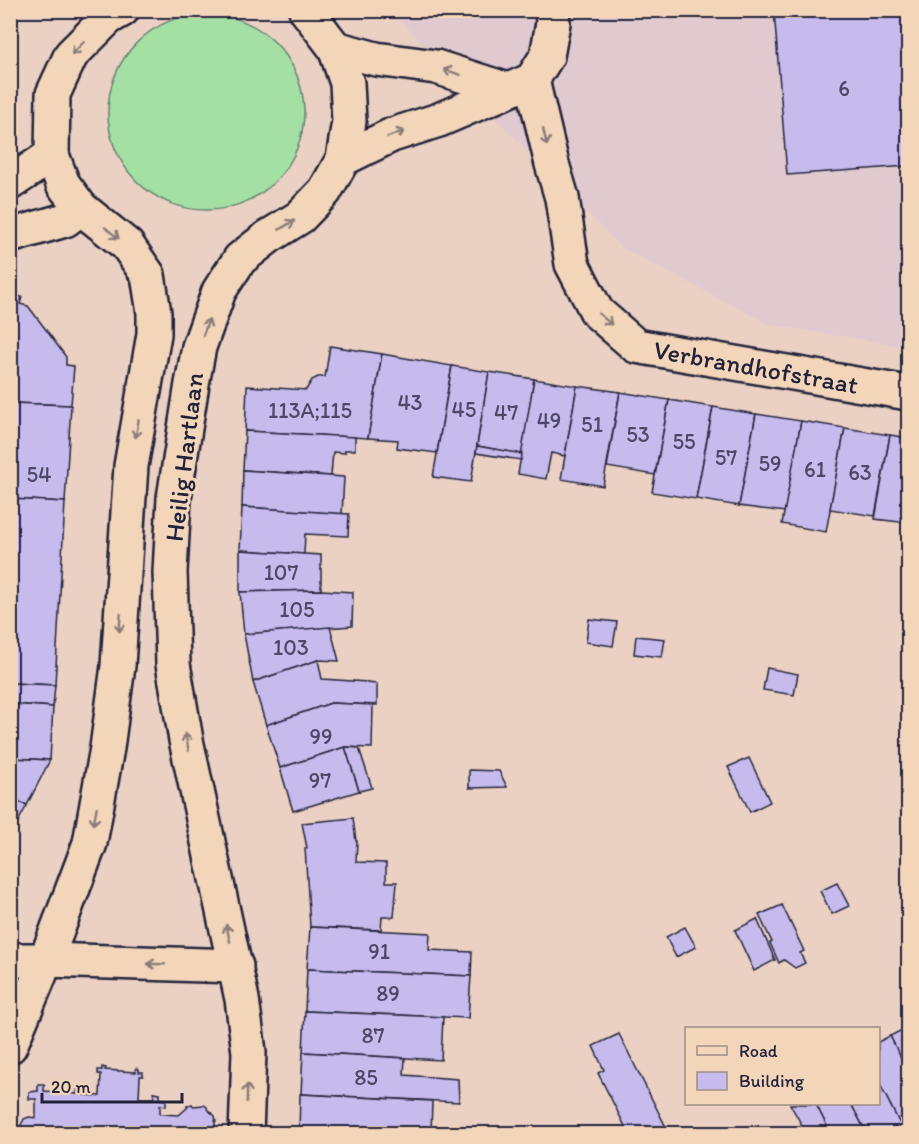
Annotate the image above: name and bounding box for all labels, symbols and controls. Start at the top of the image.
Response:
one-way arrow [71,41,85,56]
one-way arrow [443,66,462,77]
house number: 6 [838,75,850,102]
one-way arrow [540,127,552,146]
one-way arrow [386,128,405,139]
one-way arrow [278,219,295,231]
one-way arrow [104,226,120,239]
one-way arrow [597,312,612,326]
one-way arrow [201,319,212,337]
street label: Verbrandhofstraat [651,333,861,401]
street label: Heilig Hartlaan [158,370,210,543]
house number: 43 [397,389,423,416]
house number: 45 [452,396,476,423]
house number: 113A;115 [268,397,352,424]
house number: 47 [494,399,518,426]
house number: 49 [537,407,561,434]
house number: 51 [581,411,603,438]
one-way arrow [131,419,142,438]
house number: 53 [626,421,650,448]
house number: 55 [672,428,696,455]
house number: 57 [715,444,737,471]
house number: 59 [758,450,782,477]
house number: 61 [804,456,826,483]
house number: 63 [848,459,872,486]
house number: 54 [27,461,51,488]
house number: 107 [264,559,298,586]
house number: 105 [279,596,315,623]
one-way arrow [115,613,126,633]
house number: 103 [273,634,309,661]
house number: 99 [309,723,333,750]
one-way arrow [181,733,192,752]
house number: 97 [309,767,331,794]
one-way arrow [89,806,100,826]
one-way arrow [222,923,234,942]
house number: 91 [368,938,390,965]
one-way arrow [147,958,167,969]
house number: 89 [376,980,400,1007]
house number: 87 [362,1022,385,1049]
legend [685,1027,880,1105]
text: Road [739,1040,778,1062]
house number: 85 [354,1064,378,1091]
scale bar [42,1066,182,1104]
text: Building [739,1070,805,1092]
text: 20 m [51,1076,91,1098]
one-way arrow [242,1083,253,1103]

